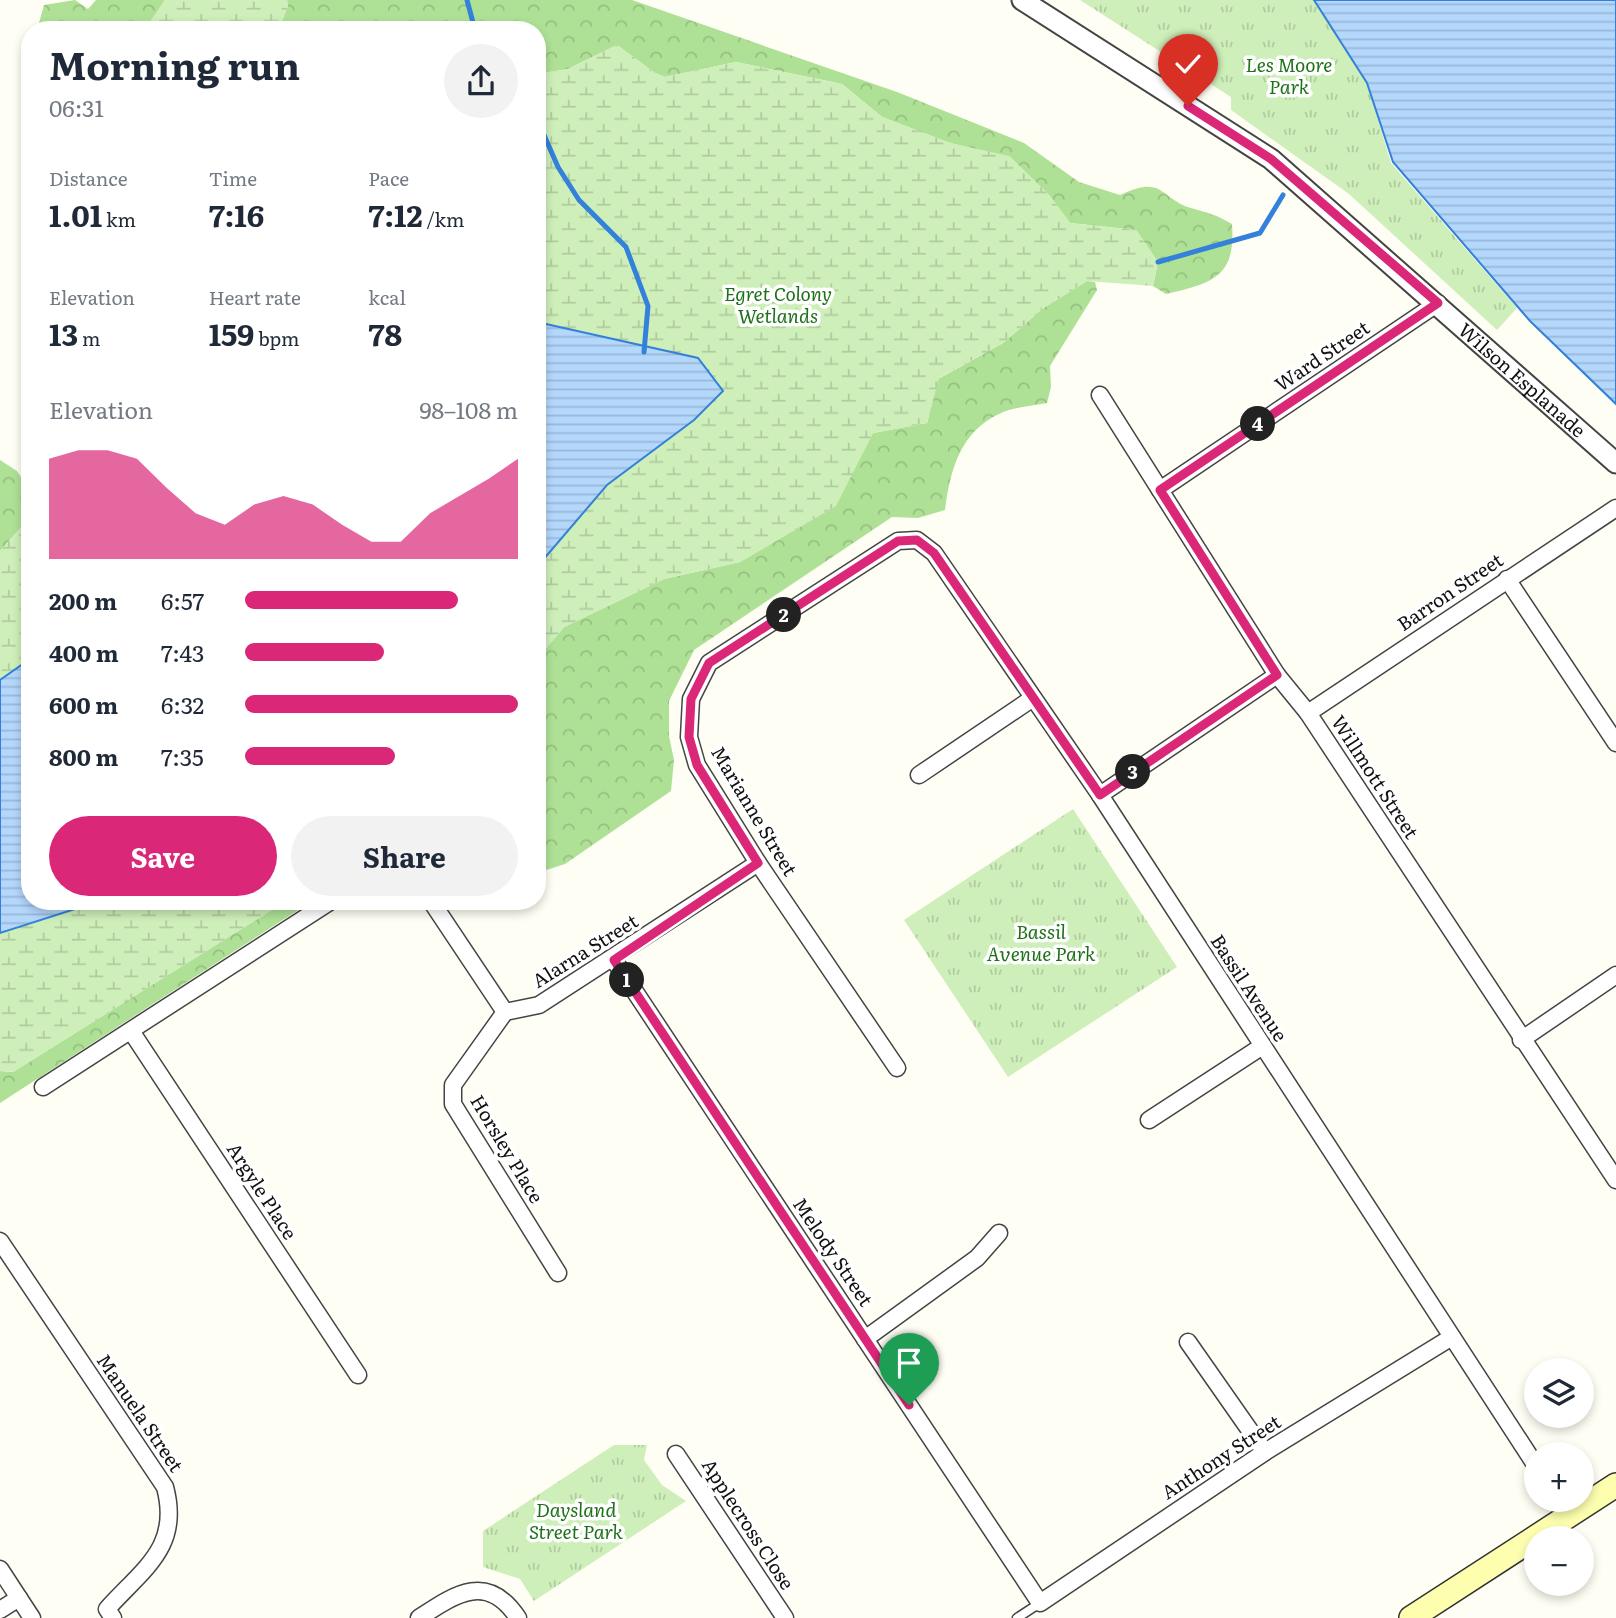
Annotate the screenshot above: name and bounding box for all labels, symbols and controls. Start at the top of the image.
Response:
pin [1158,34,1218,106]
text: Morning run [49,35,300,92]
button: share [444,44,518,118]
icon: check [1169,45,1207,83]
park label: Les Moore Park [1246,50,1332,100]
text: 06:31 [49,90,104,124]
text: Distance [49,164,128,192]
text: Time [209,164,257,192]
text: Pace [368,164,409,192]
text: 1.01 [49,192,102,236]
text: 7:16 [209,192,264,236]
text: 7:12 [368,192,423,236]
text: km [102,205,136,233]
text: /km [423,205,464,233]
park label: Egret Colony Wetlands [724,279,832,329]
text: Elevation [49,283,135,311]
text: Heart rate [209,283,301,311]
text: kcal [368,283,406,311]
text: 13 [49,311,78,355]
text: 159 [209,311,254,355]
text: 78 [368,311,402,355]
street label: Ward Street [1268,313,1375,397]
street label: Wilson Esplanade [1453,315,1593,443]
text: m [78,324,100,352]
text: bpm [254,324,300,352]
text: Elevation [49,392,153,426]
text: 98–108 m [420,392,518,426]
pin: 4 [1240,406,1276,442]
text: 4 [1252,409,1263,437]
street label: Barron Street [1391,545,1508,637]
text: 200 m [49,583,117,617]
text: 6:57 [161,583,204,617]
pin: 2 [766,598,802,632]
text: 2 [778,600,789,628]
text: 400 m [49,635,119,669]
text: 7:43 [161,635,205,669]
text: 600 m [49,687,118,721]
text: 6:32 [161,687,204,721]
street label: Willmott Street [1325,709,1426,844]
text: 800 m [49,739,118,773]
text: 7:35 [161,739,204,773]
street label: Marianne Street [705,740,805,881]
pin: 3 [1116,754,1150,790]
text: 3 [1127,757,1138,785]
button: Save [49,816,277,896]
button: Share [291,816,518,896]
street label: Alarna Street [526,906,643,994]
park label: Bassil Avenue Park [987,917,1096,967]
street label: Bassil Avenue [1205,928,1295,1047]
pin: 1 [610,962,644,998]
text: 1 [623,965,630,993]
street label: Horsley Place [464,1089,551,1208]
street label: Argyle Place [221,1136,305,1245]
street label: Melody Street [787,1192,881,1312]
pin [879,1333,939,1405]
icon: arrive [890,1344,928,1382]
street label: Manuela Street [91,1348,191,1477]
map controls [1524,1358,1594,1596]
button: layers [1524,1358,1594,1428]
street label: Anthony Street [1155,1407,1286,1505]
button: + [1524,1442,1594,1512]
street label: Applecross Close [696,1452,802,1595]
park label: Daysland Street Park [529,1495,624,1545]
button: − [1524,1526,1594,1596]

